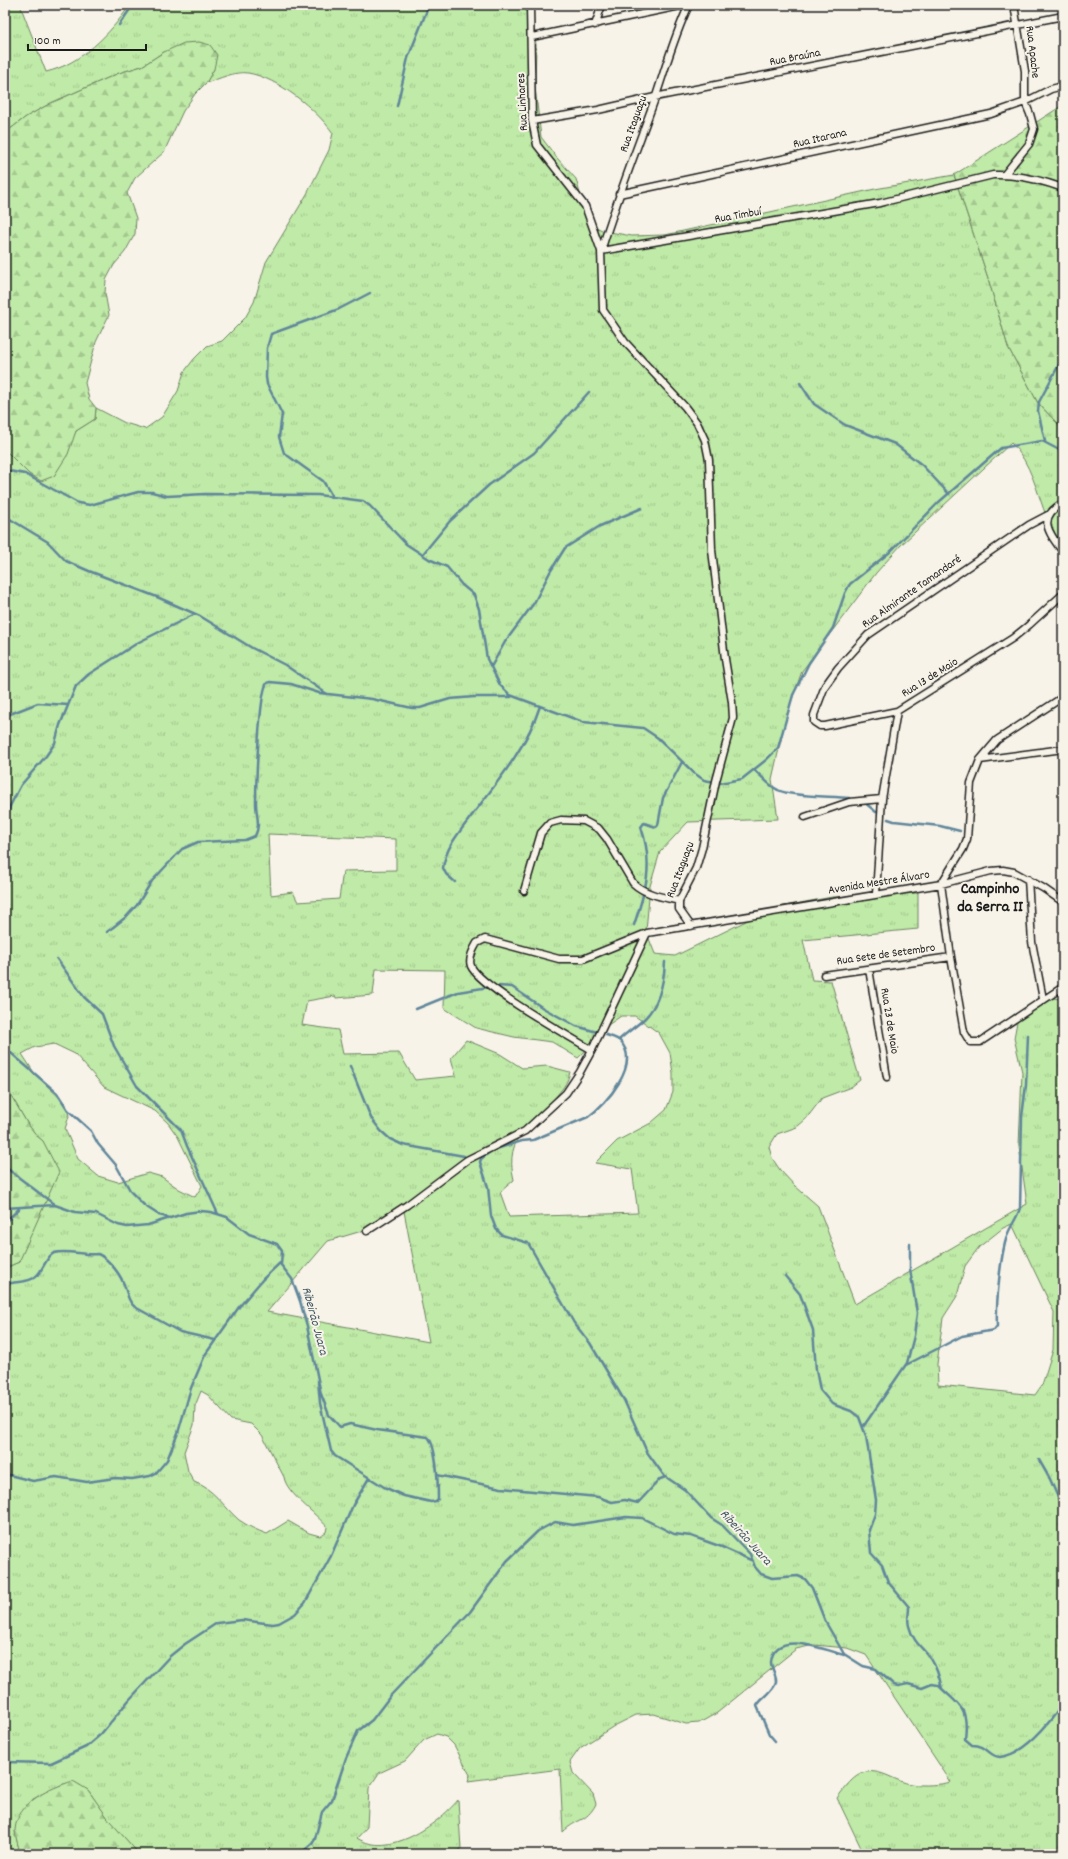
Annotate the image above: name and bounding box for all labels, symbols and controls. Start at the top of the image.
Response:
street label: Rua Apache [1020,25,1044,79]
scale bar [28,26,146,52]
text: 100 m [34,33,61,50]
street label: Rua Braúna [768,45,822,71]
street label: Rua Linhares [513,73,533,131]
street label: Rua Itaguaçu [616,93,652,155]
street label: Rua Itarana [792,125,849,153]
street label: Rua Timbuí [713,203,763,228]
street label: Rua Almirante Tamandaré [859,551,965,633]
street label: Rua 13 de Maio [898,654,962,702]
street label: Rua Itaguaçu [662,839,700,901]
street label: Avenida Mestre Álvaro [827,867,931,899]
district label: Campinho da Serra II [957,878,1024,919]
street label: Rua Sete de Setembro [836,940,936,970]
street label: Rua 23 de Maio [875,987,903,1055]
water label: Ribeirão Juara [296,1285,332,1358]
water label: Ribeirão Juara [715,1506,776,1571]

